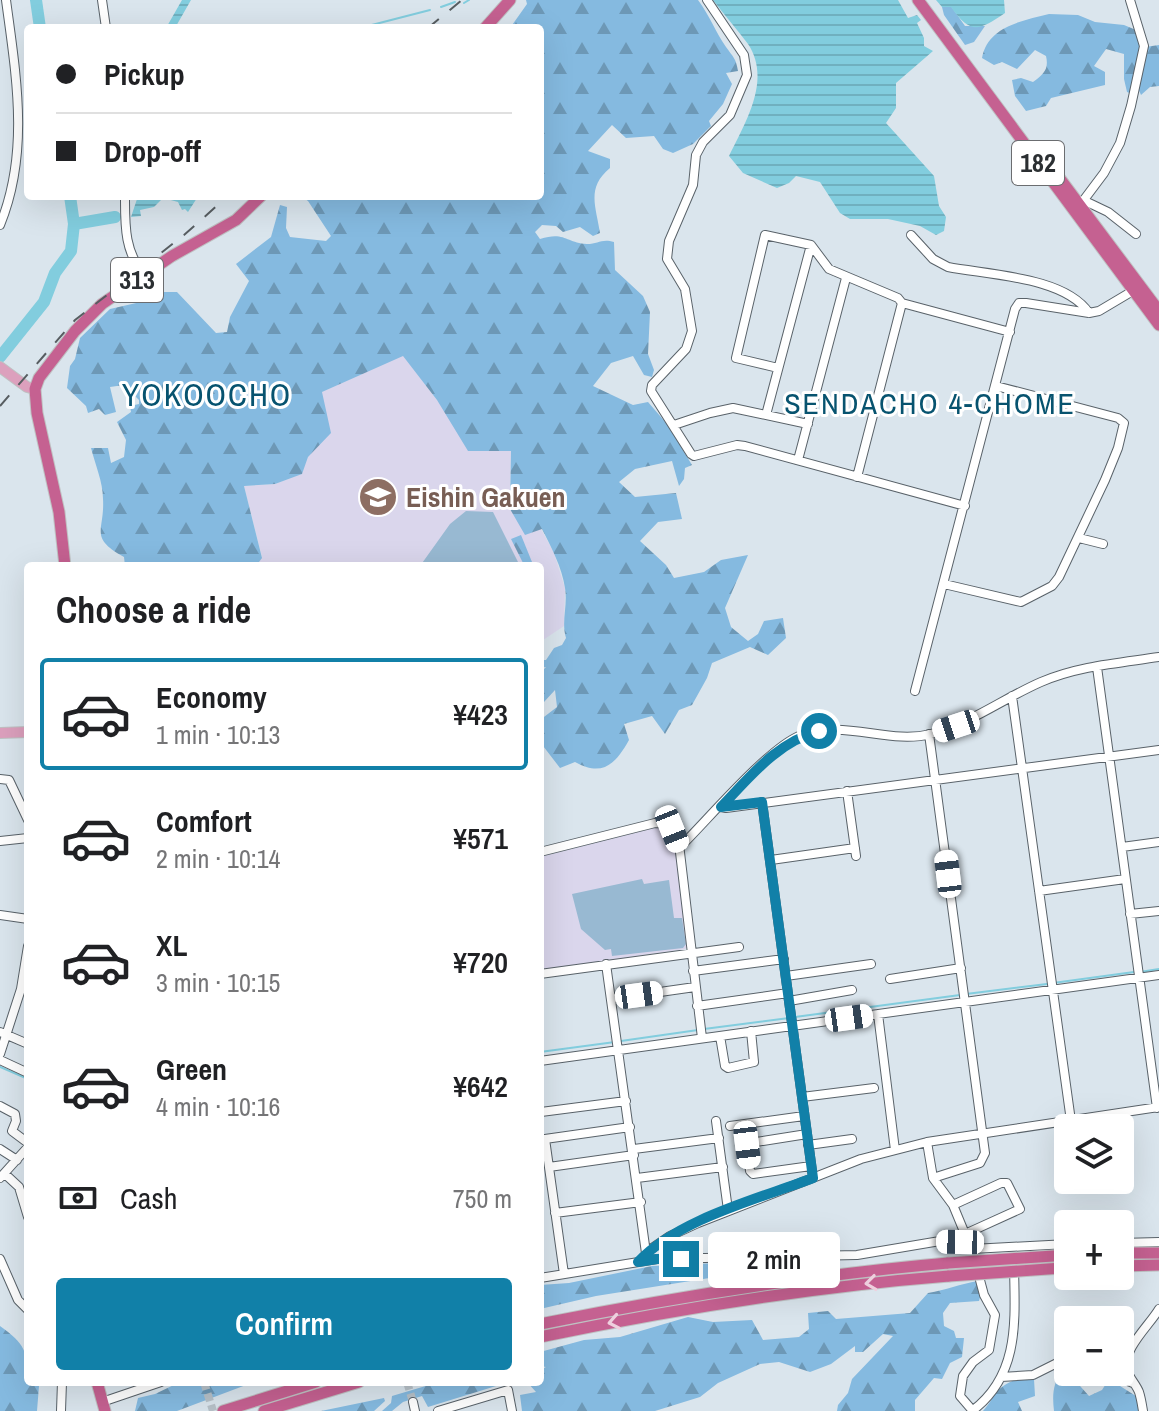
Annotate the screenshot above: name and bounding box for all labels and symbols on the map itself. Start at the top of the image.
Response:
road number: 182 [1012,141,1064,185]
road number: 313 [111,258,163,302]
district label: YOKOOCHO [122,373,292,416]
district label: SENDACHO 4-CHOME [784,383,1076,423]
school or university icon: Eishin Gakuen [357,476,399,518]
place label: Eishin Gakuen [406,478,566,516]
car [929,707,983,745]
route start [801,713,837,749]
car [652,802,692,856]
car [933,849,963,899]
car [614,980,664,1010]
car [824,1003,874,1033]
car [732,1120,762,1170]
car [936,1230,984,1254]
callout: 2 min [709,1231,841,1287]
route end [663,1241,699,1277]
one-way arrow [864,1274,877,1291]
one-way arrow [608,1312,621,1329]

